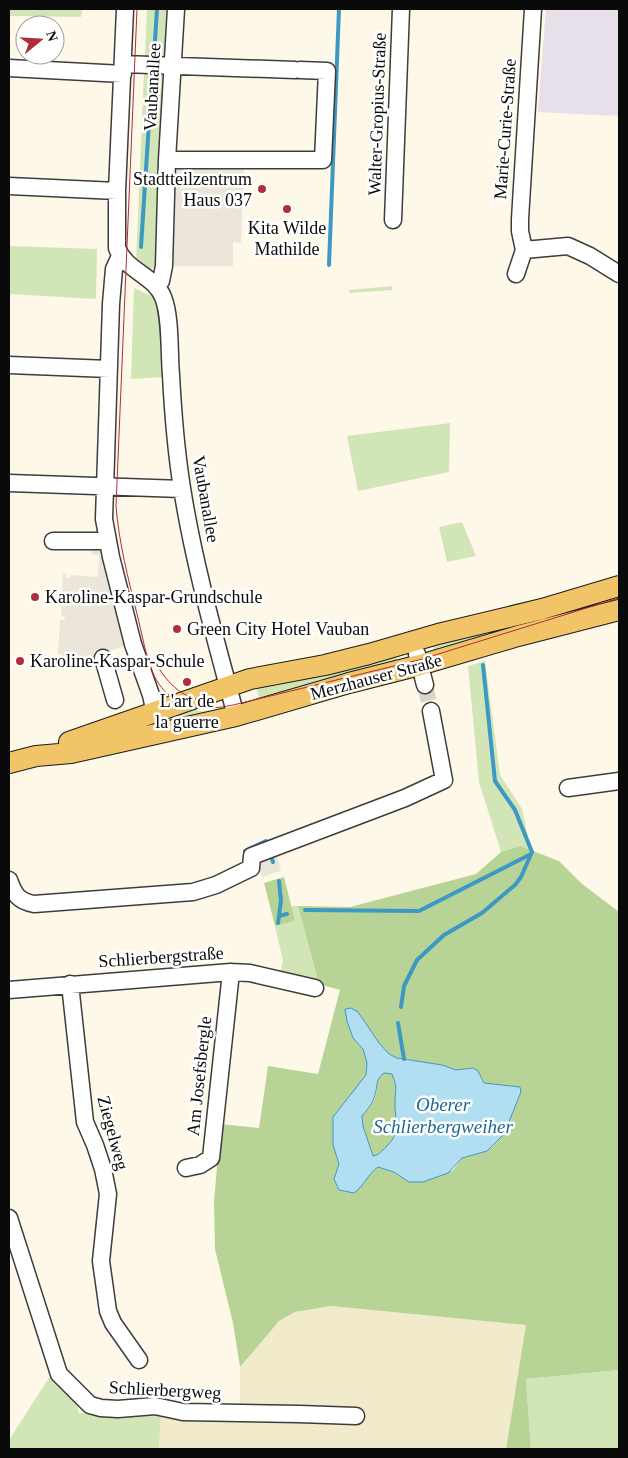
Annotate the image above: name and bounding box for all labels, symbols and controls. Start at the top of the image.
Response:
north arrow [15,15,65,65]
text: N [43,29,61,43]
street label: Walter-Gropius-Straße [364,32,390,196]
street label: Vaubanallee [140,43,164,131]
street label: Marie-Curie-Straße [490,58,520,200]
place label: Stadtteilzentrum Haus 037 [133,169,252,210]
marker: Stadtteilzentrum Haus 037 [256,183,268,195]
marker: Kita Wilde Mathilde [281,203,293,215]
place label: Kita Wilde Mathilde [248,218,326,259]
street label: Vaubanallee [189,454,223,544]
place label: Karoline-Kaspar-Grundschule [45,587,263,607]
marker: Karoline-Kaspar-Grundschule [29,591,41,603]
place label: Green City Hotel Vauban [187,619,369,639]
marker: Green City Hotel Vauban [171,623,183,635]
street label: Merzhauser Straße [308,650,444,704]
place label: Karoline-Kaspar-Schule [30,651,205,671]
marker: Karoline-Kaspar-Schule [14,655,26,667]
marker: L'art de la guerre [181,676,193,688]
place label: L'art de la guerre [155,691,219,732]
street label: Schlierbergstraße [98,943,224,971]
street label: Am Josefsbergle [183,1015,215,1137]
street label: Ziegelweg [94,1094,132,1172]
water label: Oberer Schlierbergweiher [373,1094,513,1137]
street label: Schlierbergweg [108,1377,222,1403]

